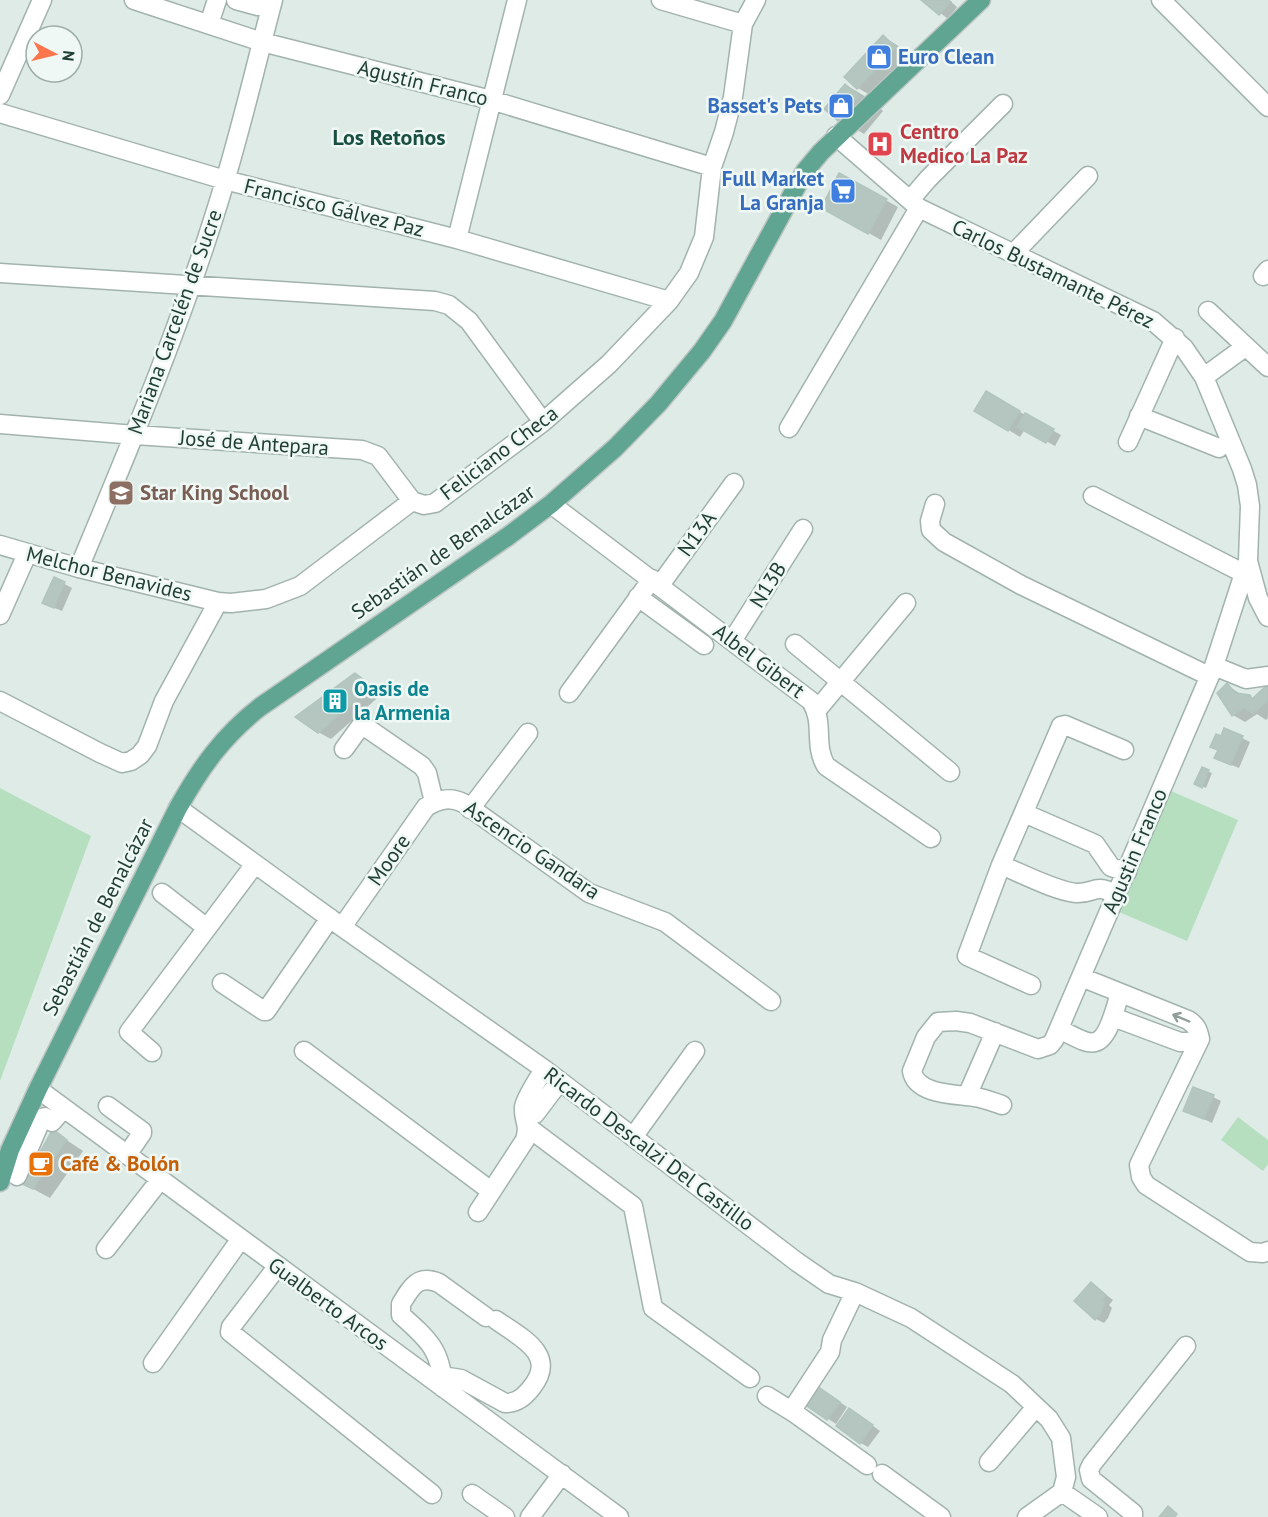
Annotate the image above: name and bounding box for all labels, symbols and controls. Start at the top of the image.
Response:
north arrow [24,24,84,84]
shop icon: Euro Clean [864,42,894,72]
place label: Euro Clean [898,43,994,70]
text: N [58,49,79,62]
street label: Agustín Franco [355,53,491,112]
shop icon: Basset's Pets [826,91,856,121]
place label: Basset's Pets [708,92,822,119]
place label: Centro Medico La Paz [900,118,1028,169]
district label: Los Retoños [332,123,446,151]
hospital icon: Centro Medico La Paz [865,129,895,159]
place label: Full Market La Granja [722,165,825,216]
street label: Francisco Gálvez Paz [241,172,427,243]
supermarket icon: Full Market La Granja [828,176,858,206]
street label: Mariana Carcelén de Sucre [121,205,228,438]
street label: Carlos Bustamante Pérez [948,213,1159,334]
street label: Feliciano Checa [434,399,563,506]
street label: José de Antepara [177,424,330,461]
school or university icon: Star King School [106,478,136,508]
street label: Sebastián de Benalcázar [346,478,540,625]
place label: Star King School [140,479,289,506]
street label: N13A [671,505,722,562]
street label: Melchor Benavides [23,540,195,607]
street label: N13B [743,557,792,613]
street label: Albel Gibert [708,617,810,704]
place label: Oasis de la Armenia [354,675,450,726]
building icon: Oasis de la Armenia [320,686,350,716]
street label: Agustin Franco [1096,784,1173,917]
street label: Ascencio Gandara [459,794,605,905]
street label: Sebastián de Benalcázar [36,814,159,1020]
street label: Moore [361,829,416,891]
one-way arrow [1173,1012,1191,1023]
street label: Ricardo Descalzi Del Castillo [539,1061,760,1237]
cafe icon: Café & Bolón [26,1149,56,1179]
place label: Café & Bolón [60,1150,180,1177]
street label: Gualberto Arcos [263,1251,394,1356]

